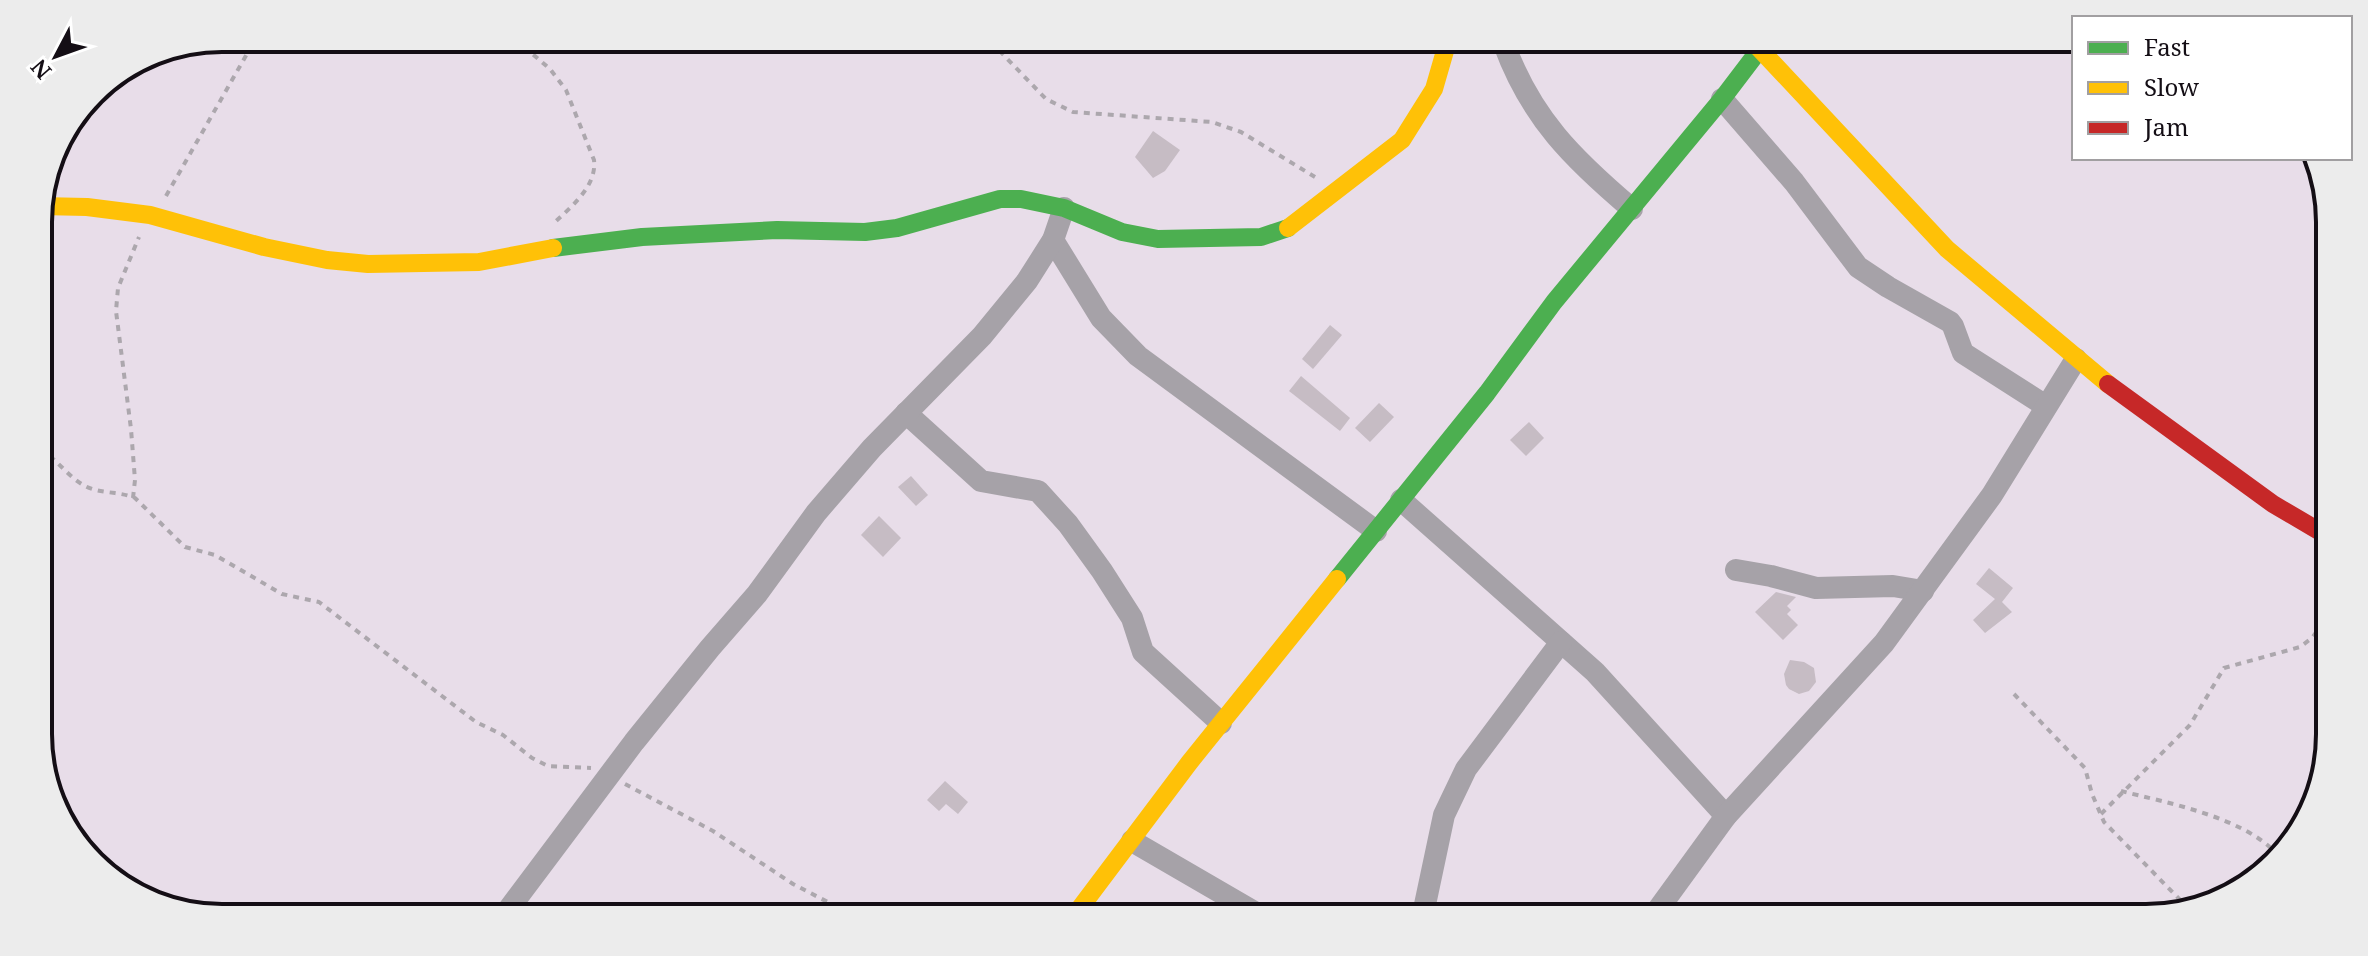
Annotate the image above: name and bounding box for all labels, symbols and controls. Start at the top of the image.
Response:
north arrow [16,16,96,96]
legend [2072,16,2352,160]
text: Fast [2144,30,2190,63]
text: N [23,53,57,86]
text: Slow [2144,70,2199,103]
text: Jam [2143,110,2189,143]

